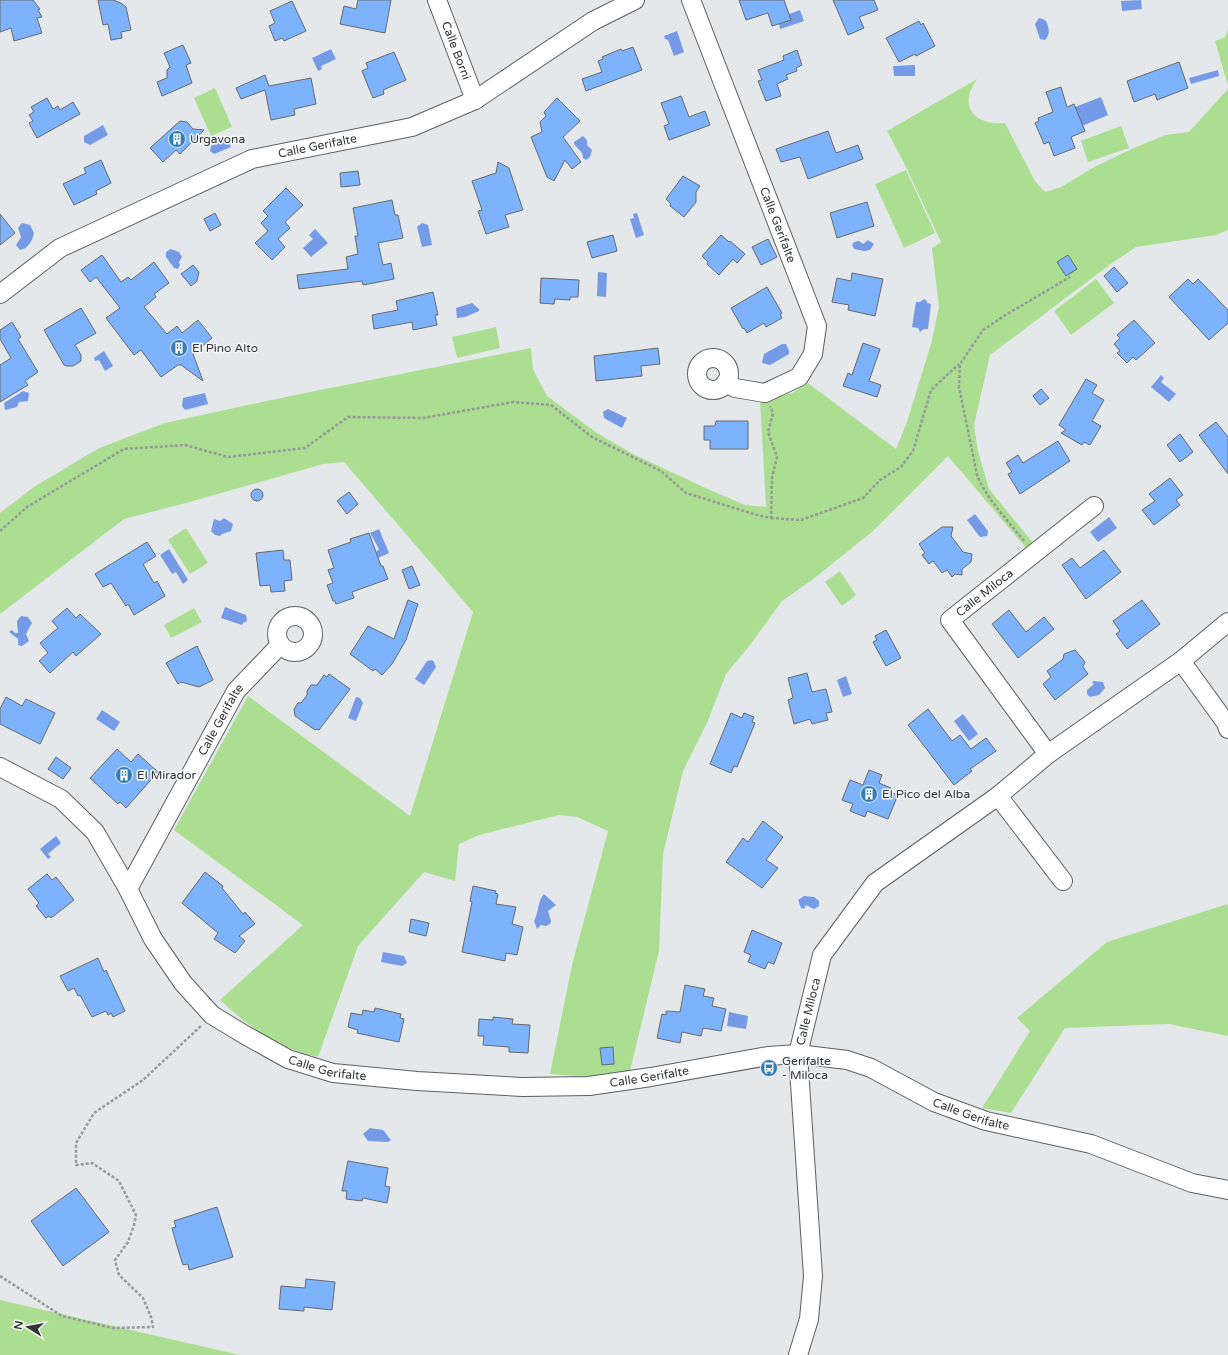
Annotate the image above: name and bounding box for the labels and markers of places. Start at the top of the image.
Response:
building icon: Urgavona [167,129,187,149]
place label: Urgavona [190,132,245,146]
building icon: El Pino Alto [169,338,189,358]
place label: El Pino Alto [192,341,258,355]
building icon: El Mirador [114,765,134,785]
place label: El Mirador [137,768,196,782]
building icon: El Pico del Alba [859,784,879,804]
place label: El Pico del Alba [882,787,970,801]
place label: Gerifalte - Miloca [782,1054,831,1082]
bus stop icon: Gerifalte - Miloca [759,1058,779,1078]

